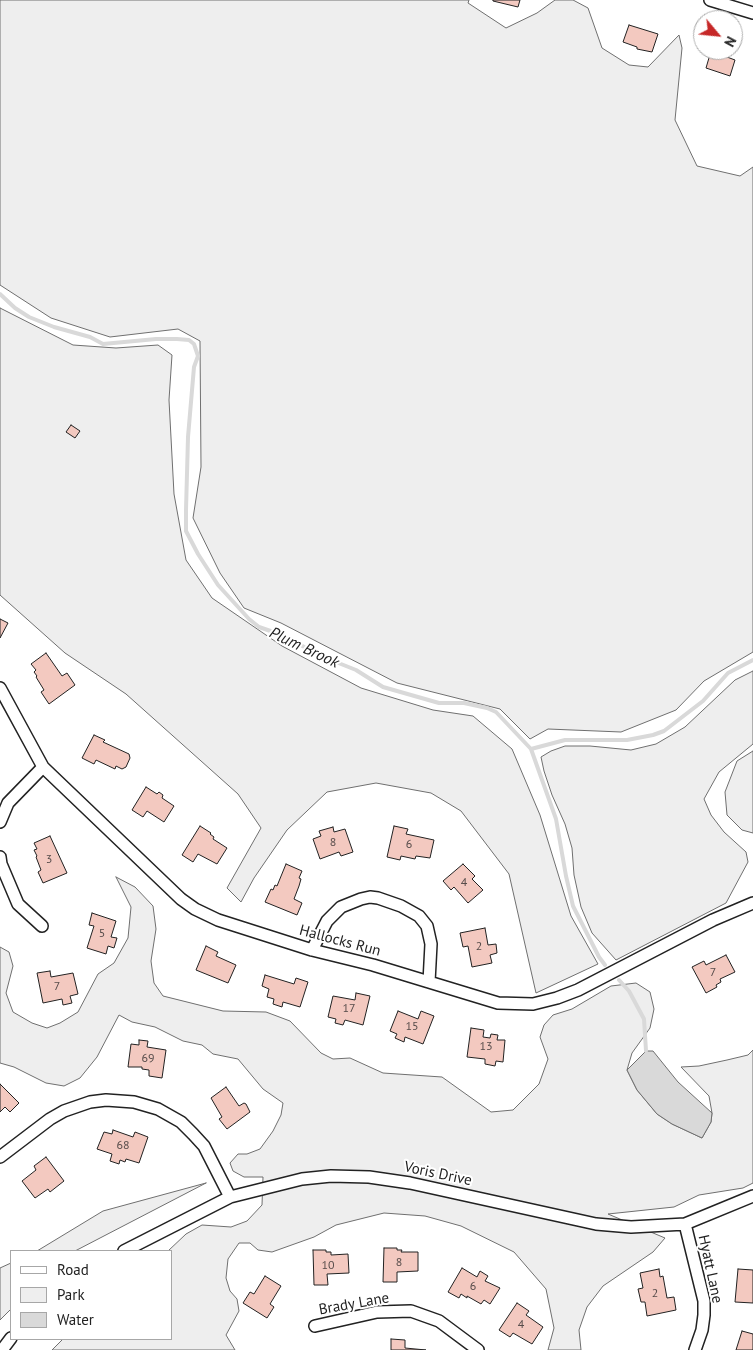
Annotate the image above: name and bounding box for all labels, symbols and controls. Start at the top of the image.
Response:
north arrow [693,10,743,60]
text: N [720,33,740,50]
water label: Plum Brook [266,624,342,672]
house number: 8 [330,836,336,850]
house number: 6 [406,838,412,852]
house number: 3 [46,853,52,867]
house number: 4 [461,876,467,890]
street label: Hallocks Run [297,921,383,961]
house number: 5 [99,927,105,941]
house number: 2 [476,940,482,954]
house number: 7 [710,966,716,980]
house number: 7 [54,980,60,994]
house number: 17 [342,1002,356,1016]
house number: 15 [405,1020,419,1034]
house number: 13 [479,1040,493,1054]
house number: 69 [141,1052,155,1066]
house number: 68 [116,1139,130,1153]
street label: Voris Drive [403,1158,473,1190]
street label: Hyatt Lane [694,1233,726,1305]
legend [10,1250,172,1340]
house number: 8 [396,1256,402,1270]
house number: 10 [321,1259,335,1273]
text: Road [57,1260,89,1279]
house number: 6 [470,1280,476,1294]
text: Park [57,1285,85,1304]
house number: 2 [652,1287,658,1301]
street label: Brady Lane [317,1289,391,1319]
text: Water [57,1310,94,1329]
house number: 4 [518,1318,524,1332]

